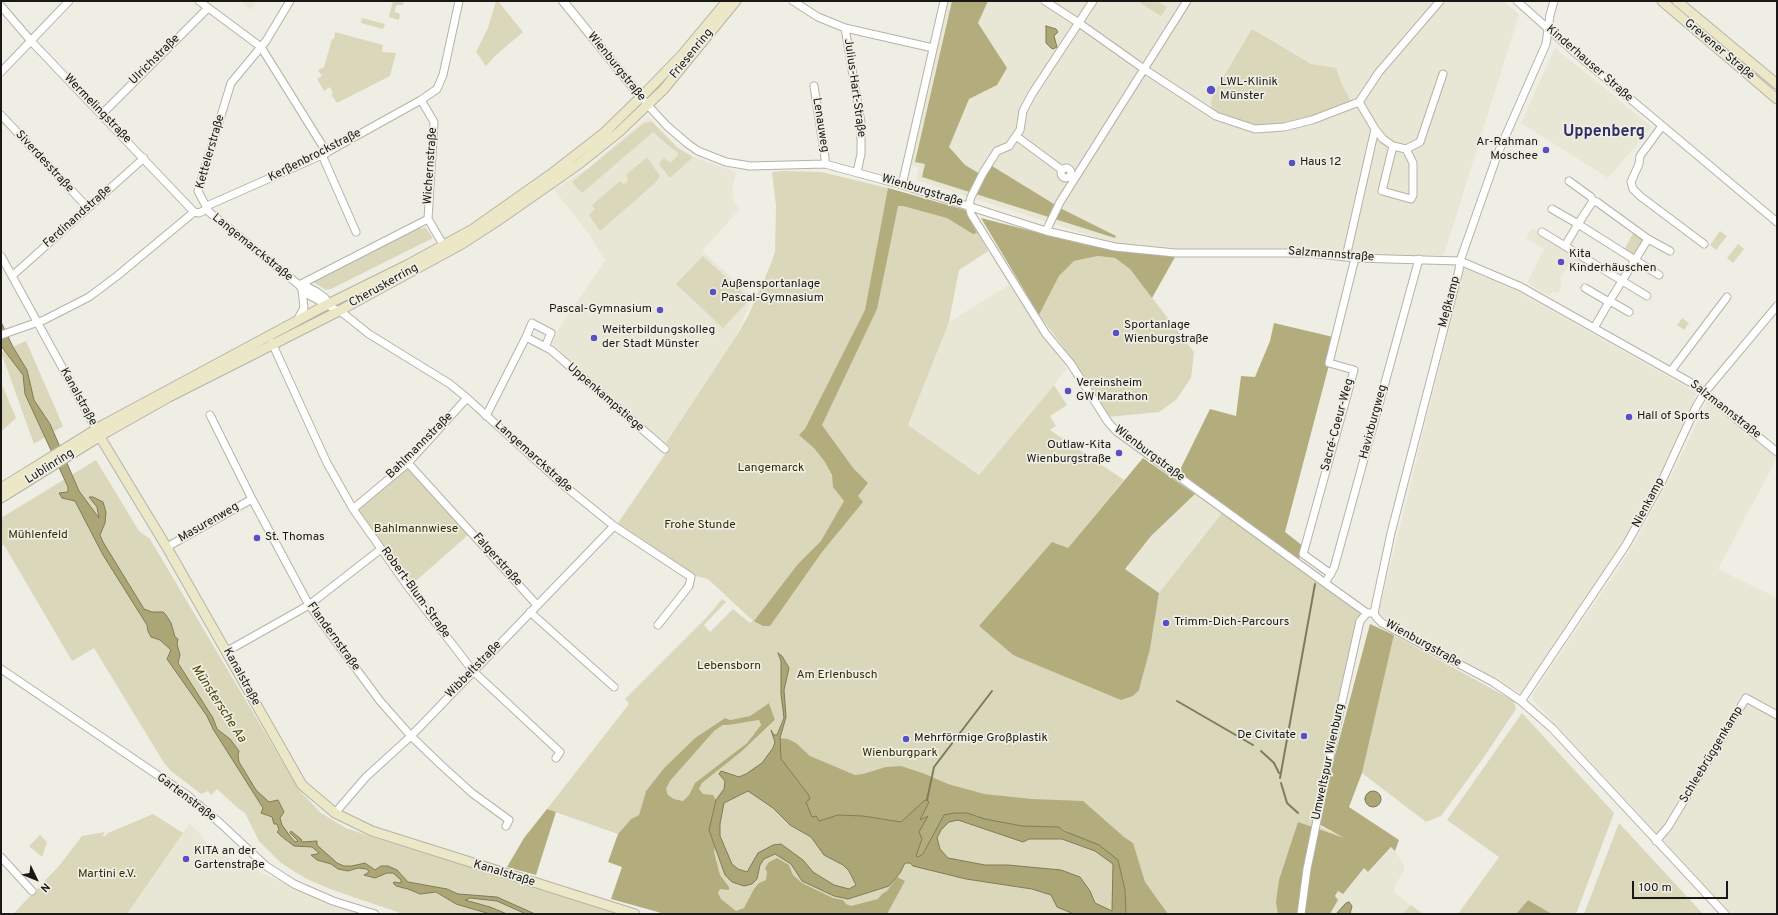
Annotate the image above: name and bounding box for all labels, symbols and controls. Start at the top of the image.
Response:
street label: Grevener Straße [1681,16,1757,84]
street label: Kinderhauser Straße [1543,22,1635,106]
street label: Friesenring [667,26,717,82]
street label: Wienburgstraße [584,30,648,104]
street label: Ulrichstraße [127,32,183,88]
street label: Julius-Hart-Straße [840,38,868,138]
street label: Wermelingstraße [60,71,134,147]
place label: LWL-Klinik Münster [1220,76,1278,104]
marker: LWL-Klinik Münster [1205,84,1217,96]
street label: Lenauweg [809,97,831,153]
street label: Kettelerstraße [193,113,229,191]
district label: Uppenberg [1563,123,1645,143]
street label: Kerßenbrockstraße [266,126,364,186]
street label: Wichernstraße [421,127,441,205]
street label: Siverdesstraße [12,128,76,196]
place label: Ar-Rahman Moschee [1476,136,1538,164]
marker: Ar-Rahman Moschee [1541,145,1551,155]
place label: Haus 12 [1300,156,1341,170]
marker: Haus 12 [1287,158,1297,168]
street label: Wienburgstraße [879,172,965,210]
street label: Ferdinandstraße [41,183,115,251]
street label: Langemarckstraße [209,211,295,285]
street label: Salzmannstraße [1287,245,1375,265]
place label: Kita Kinderhäuschen [1569,248,1656,276]
marker: Kita Kinderhäuschen [1556,257,1566,267]
street label: Cheruskerring [347,261,421,311]
street label: Meßkamp [1436,275,1464,329]
place label: Außensportanlage Pascal-Gymnasium [721,278,824,306]
marker: Außensportanlage Pascal-Gymnasium [708,287,718,297]
place label: Pascal-Gymnasium [549,303,652,317]
marker: Pascal-Gymnasium [655,305,665,315]
place label: Sportanlage Wienburgstraße [1124,319,1209,347]
place label: Weiterbildungskolleg der Stadt Münster [602,324,715,352]
marker: Sportanlage Wienburgstraße [1111,328,1121,338]
marker: Weiterbildungskolleg der Stadt Münster [589,333,599,343]
street label: Uppenkampstiege [563,361,647,435]
street label: Kanalstraße [56,366,100,428]
place label: Vereinsheim GW Marathon [1076,377,1148,405]
street label: Sacré-Coeur-Weg [1319,377,1357,473]
street label: Salzmannstraße [1687,378,1763,442]
street label: Havixburgweg [1357,383,1391,461]
marker: Vereinsheim GW Marathon [1063,386,1073,396]
street label: Bahlmannstraße [384,410,456,482]
place label: Hall of Sports [1637,410,1710,424]
marker: Hall of Sports [1624,412,1634,422]
street label: Langemarckstraße [491,418,575,496]
street label: Wienburgstraße [1111,423,1187,485]
place label: Outlaw-Kita Wienburgstraße [1026,439,1111,467]
street label: Lublinring [23,446,77,488]
marker: Outlaw-Kita Wienburgstraße [1114,448,1124,458]
park label: Langemarck [738,462,804,476]
street label: Nienkamp [1630,476,1668,530]
street label: Masurenweg [176,500,242,546]
park label: Frohe Stunde [664,519,736,533]
park label: Bahlmannwiese [374,523,458,537]
park label: Mühlenfeld [8,529,68,543]
street label: Falgerstraße [469,530,525,590]
place label: St. Thomas [265,531,325,545]
marker: St. Thomas [252,533,262,543]
street label: Robert-Blum-Straße [377,545,453,641]
street label: Flandernstraße [303,600,363,674]
place label: Trimm-Dich-Parcours [1174,616,1289,630]
street label: Wienburgstraße [1383,617,1463,671]
marker: Trimm-Dich-Parcours [1161,618,1171,628]
street label: Wibbeltstraße [443,638,505,702]
street label: Kanalstraße [219,646,263,708]
park label: Lebensborn [697,660,761,674]
water label: Münstersche Aa [187,662,249,746]
park label: Am Erlenbusch [796,669,878,683]
street label: Umweltspur Wienburg [1310,702,1348,822]
street label: Schleebrüggenkamp [1677,704,1747,806]
place label: De Civitate [1237,729,1296,743]
marker: De Civitate [1299,731,1309,741]
place label: Mehrförmige Großplastik [914,732,1048,746]
marker: Mehrförmige Großplastik [901,734,911,744]
park label: Wienburgpark [862,747,938,761]
street label: Gartenstraße [153,771,219,825]
place label: KITA an der Gartenstraße [194,845,265,873]
marker: KITA an der Gartenstraße [181,854,191,864]
street label: Kanalstraße [471,858,537,890]
north arrow [16,859,56,899]
park label: Martini e.V. [78,868,136,882]
scale bar [1634,873,1730,899]
text: N [37,880,53,895]
text: 100 m [1639,880,1672,896]

